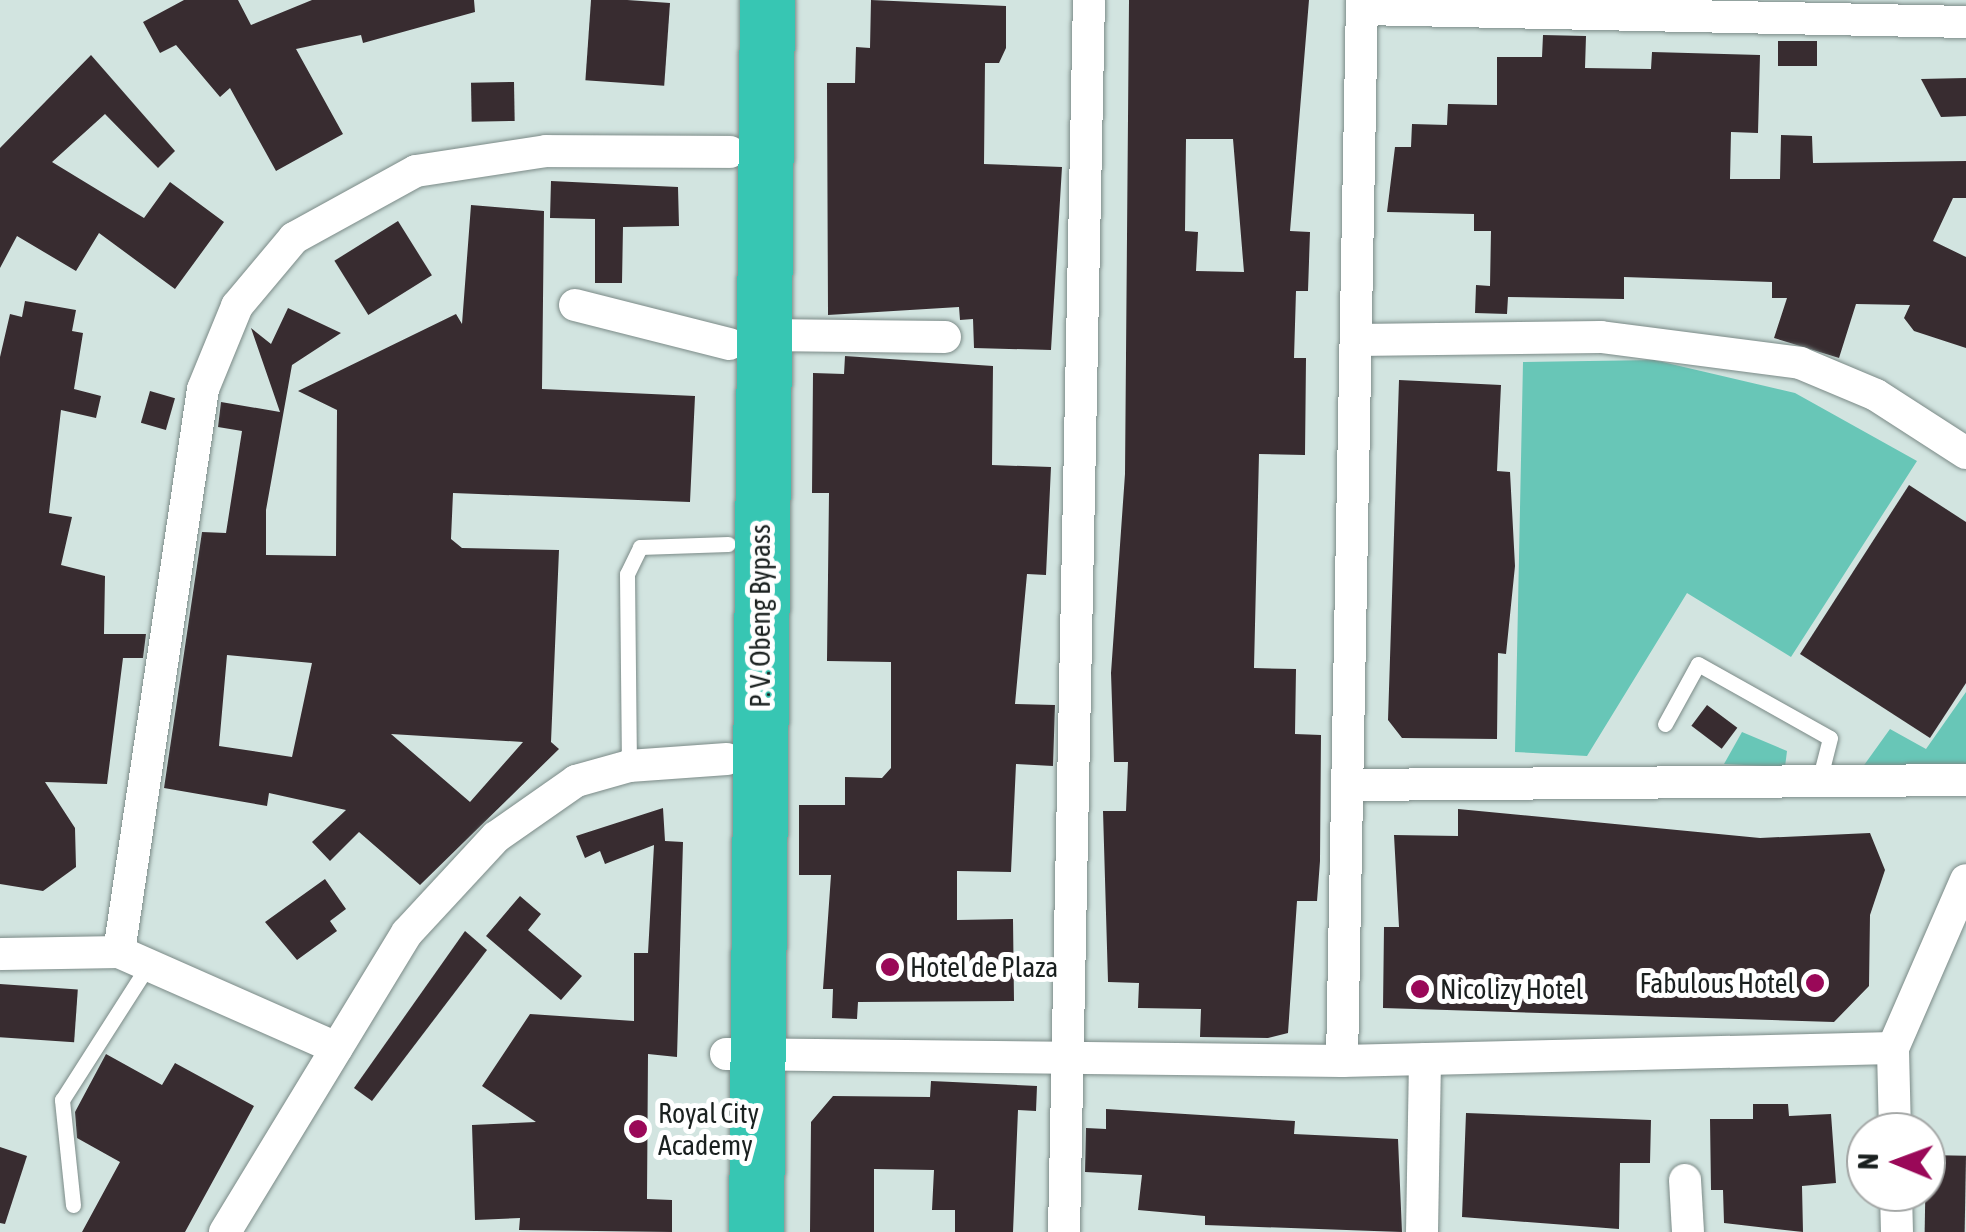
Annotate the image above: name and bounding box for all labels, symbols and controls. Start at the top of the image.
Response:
street label: P. V. Obeng Bypass [743,524,777,708]
place label: Hotel de Plaza [910,950,1058,984]
marker: Hotel de Plaza [879,956,901,978]
place label: Fabulous Hotel [1640,966,1795,1000]
place label: Nicolizy Hotel [1440,972,1583,1006]
marker: Fabulous Hotel [1804,972,1826,994]
marker: Nicolizy Hotel [1409,978,1431,1000]
place label: Royal City Academy [658,1096,759,1162]
north arrow [1846,1112,1946,1212]
marker: Royal City Academy [627,1118,649,1140]
text: N [1852,1153,1884,1170]

